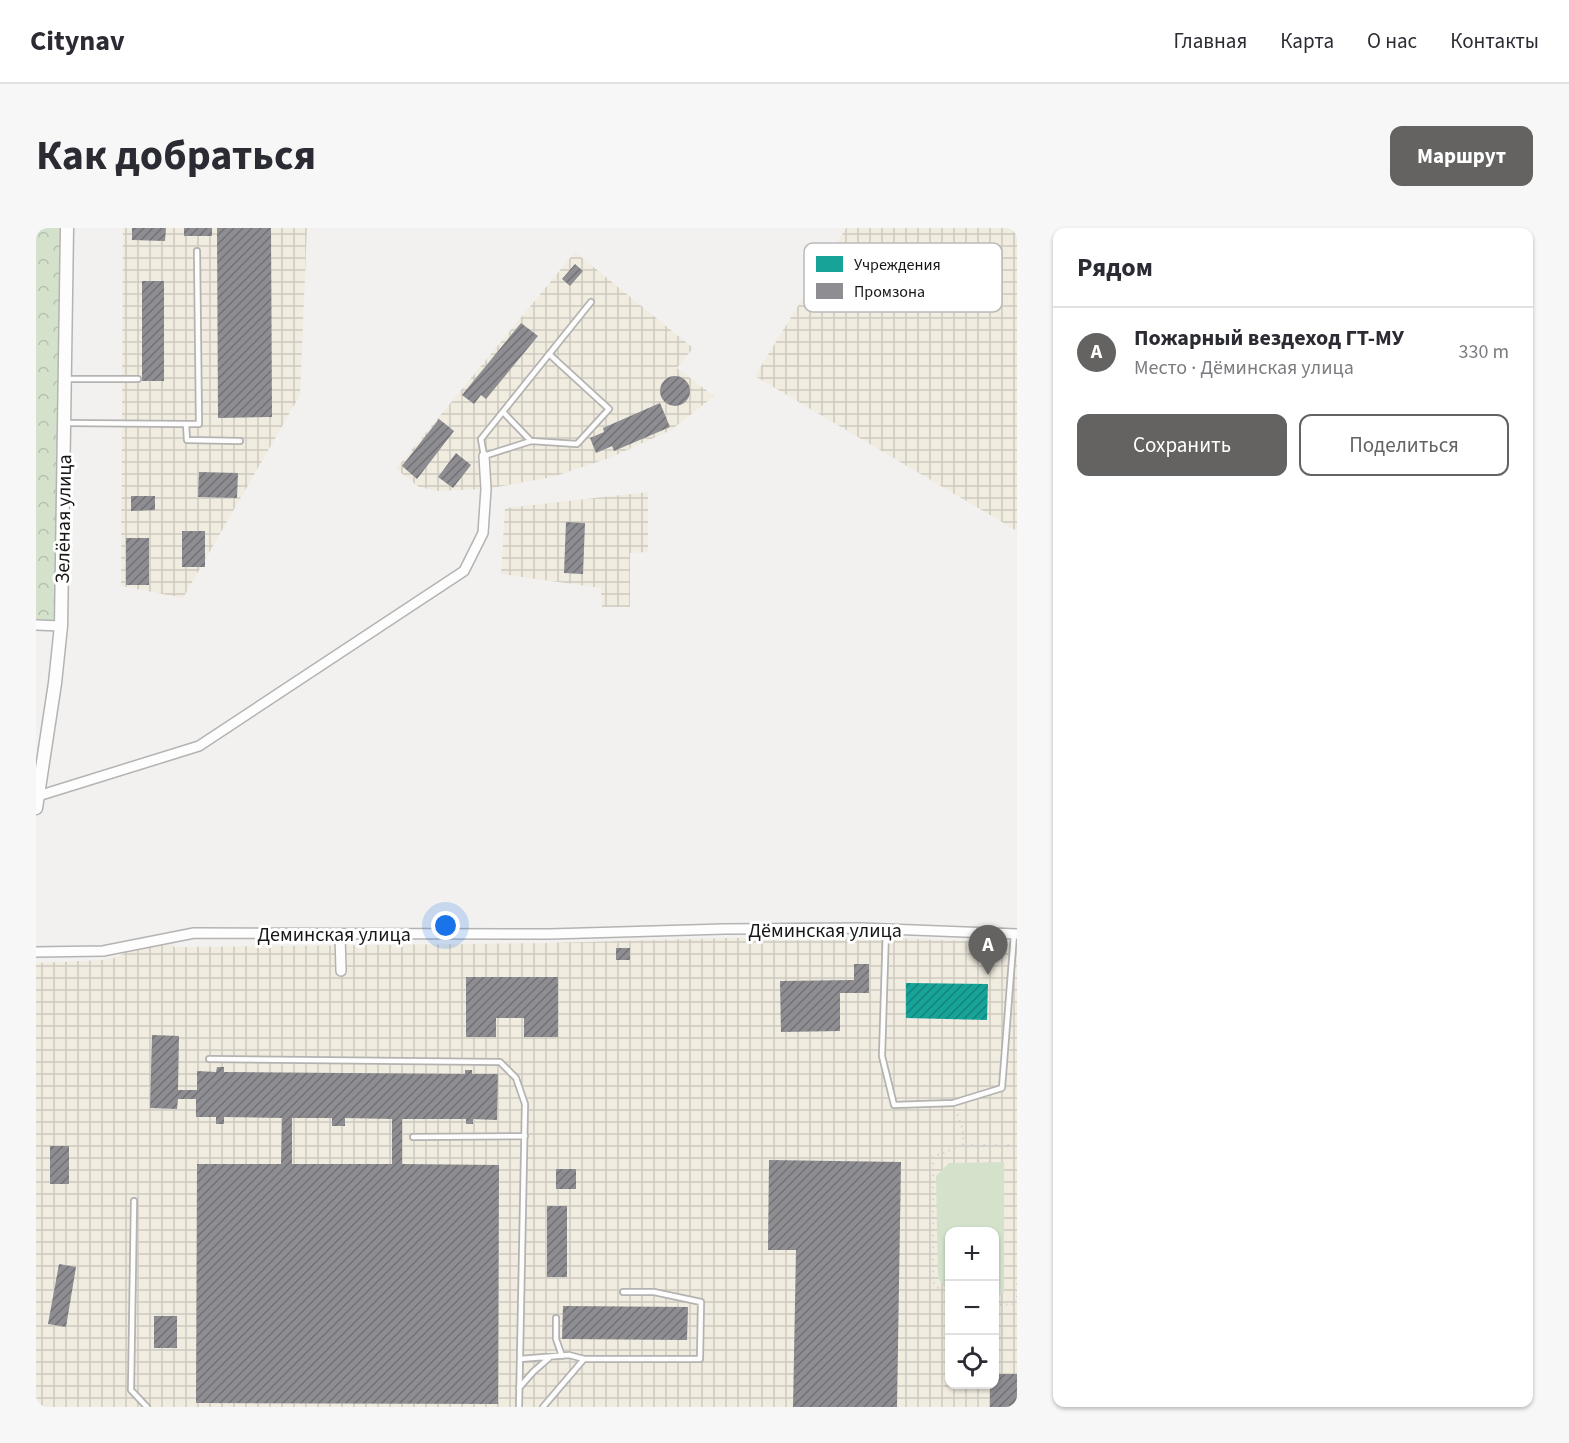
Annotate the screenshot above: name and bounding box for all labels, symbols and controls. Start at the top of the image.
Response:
text: Citynav [30,21,125,61]
text: Главная [1174,26,1247,56]
text: Карта [1280,26,1334,56]
text: О нас [1367,26,1417,56]
text: Контакты [1450,26,1539,56]
text: Как добраться [36,126,316,186]
button: Маршрут [1390,126,1533,186]
legend [804,243,1002,312]
text: Рядом [1077,249,1153,286]
text: Учреждения [854,254,941,276]
text: Промзона [854,281,925,303]
text: Пожарный вездеход ГТ-МУ [1134,322,1404,354]
text: A [1091,338,1102,366]
text: 330 m [1459,338,1509,366]
text: Место · Дёминская улица [1134,354,1354,382]
button: Сохранить [1077,414,1287,476]
button: Поделиться [1299,414,1509,476]
street label: Зелёная улица [49,454,79,584]
your location [431,911,460,940]
street label: Дёминская улица [748,917,902,945]
street label: Деминская улица [257,921,411,949]
pin: A [968,926,1008,975]
map controls [945,1227,999,1389]
button: + [945,1227,999,1281]
button: − [945,1281,999,1335]
button: locate [945,1335,999,1389]

